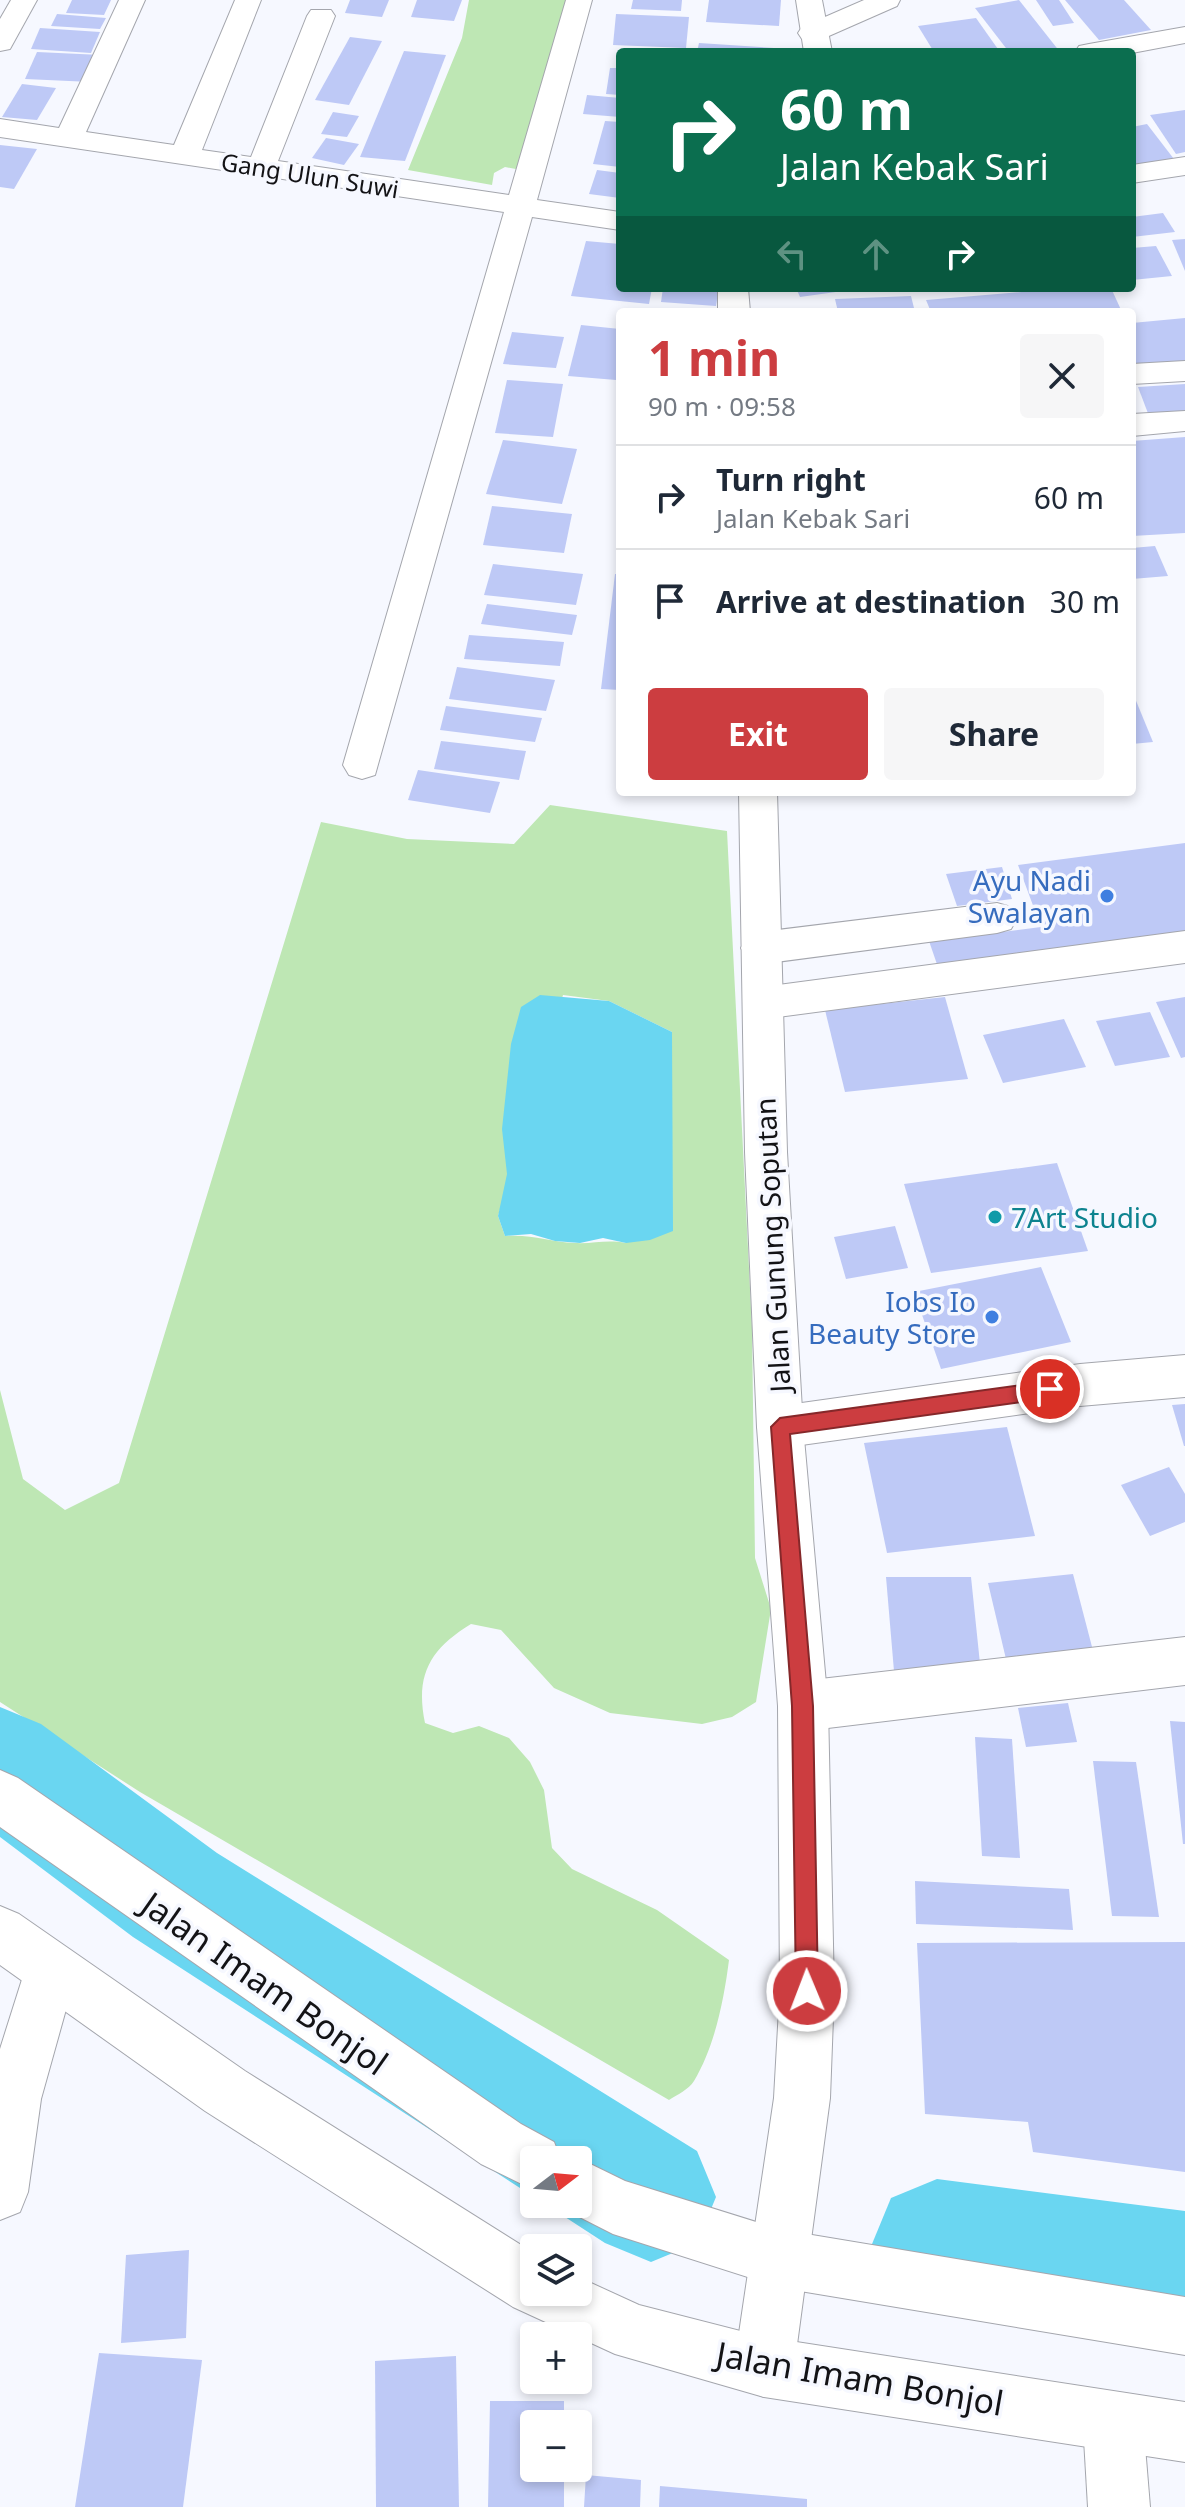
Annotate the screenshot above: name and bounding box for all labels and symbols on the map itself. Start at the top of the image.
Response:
street label: Gang Ulun Suwi [219,145,401,205]
place label: Ayu Nadi Swalayan [968,861,1091,931]
marker: Ayu Nadi Swalayan [1098,887,1116,905]
street label: Jalan Gunung Soputan [745,1097,799,1396]
place label: 7Art Studio [1011,1198,1158,1236]
marker: 7Art Studio [986,1208,1004,1226]
place label: Iobs Io Beauty Store [808,1282,976,1352]
marker: Iobs Io Beauty Store [983,1308,1001,1326]
pin [1016,1355,1084,1423]
street label: Jalan Imam Bonjol [130,1879,397,2085]
position arrow [765,1949,849,2033]
north arrow [520,2146,592,2218]
street label: Jalan Imam Bonjol [710,2330,1007,2426]

